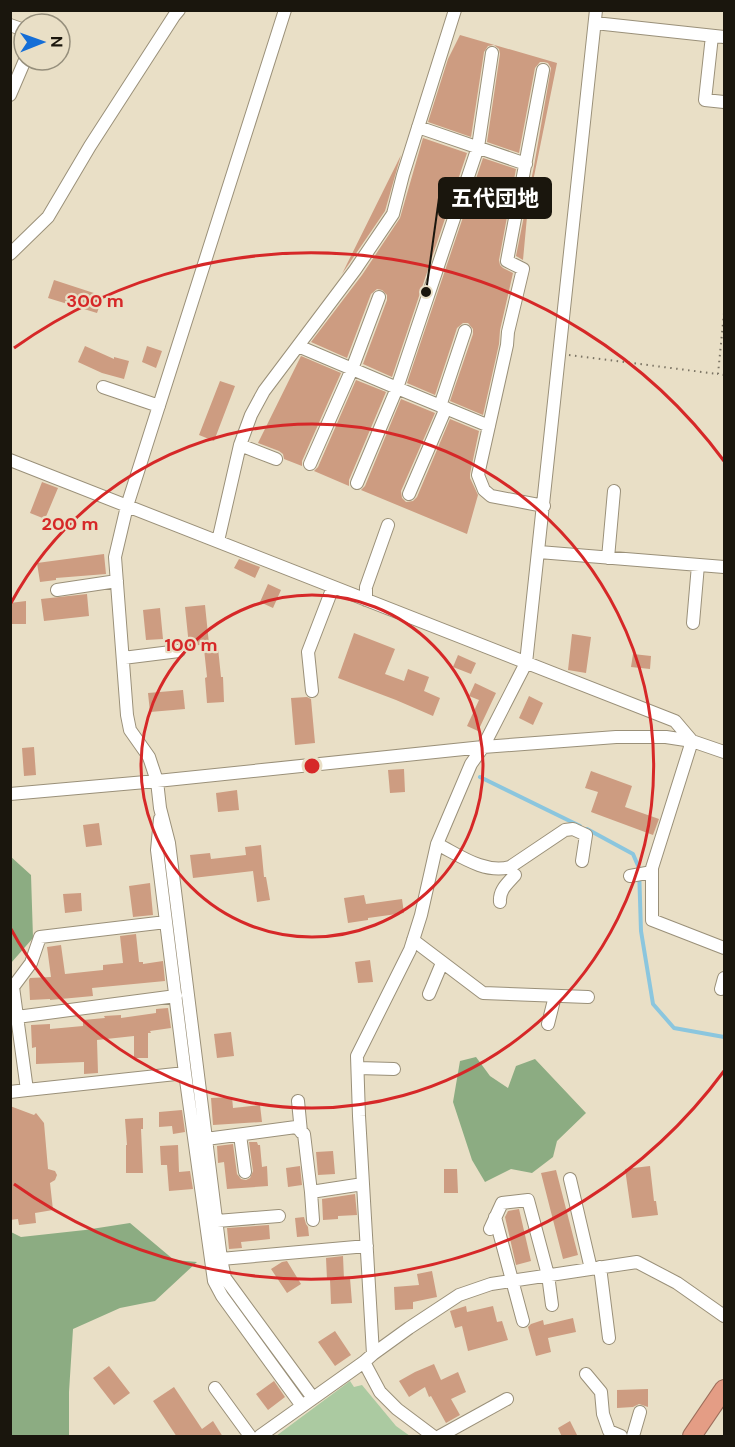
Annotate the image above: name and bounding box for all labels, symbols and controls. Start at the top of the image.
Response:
north arrow [12,12,72,72]
text: N [46,36,67,48]
callout: 五代団地 [439,178,551,218]
text: 五代団地 [451,184,539,213]
text: 300 m [66,289,124,313]
text: 200 m [42,512,98,536]
text: 100 m [164,633,218,657]
centre of rings [302,756,322,776]

